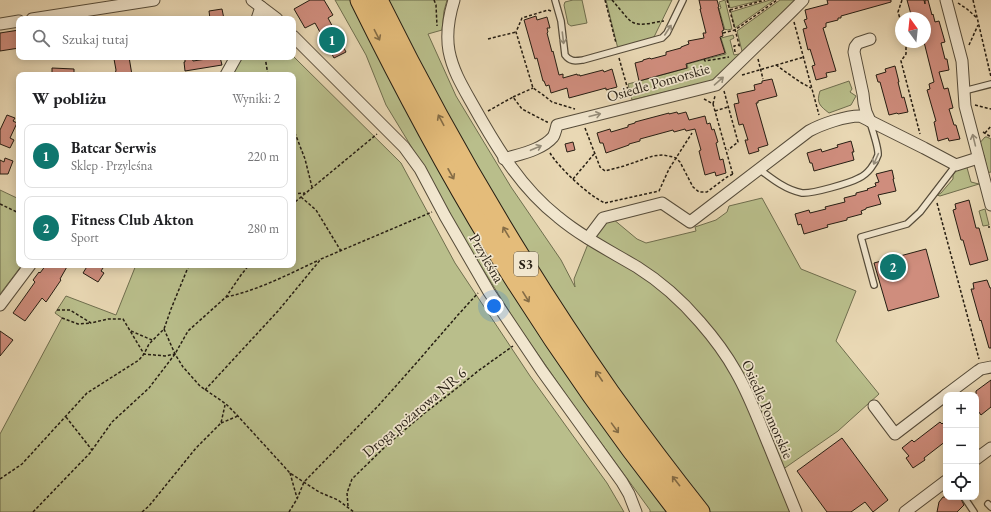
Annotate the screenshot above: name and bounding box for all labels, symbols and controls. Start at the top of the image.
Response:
north arrow [895,12,931,48]
search box [16,16,296,60]
one-way arrow [665,24,673,36]
pin: 1 [319,25,345,55]
icon: search [30,27,52,49]
text: Szukaj tutaj [62,29,128,48]
one-way arrow [374,29,381,41]
one-way arrow [559,31,567,44]
street label: Osiedle Pomorskie [604,58,712,106]
one-way arrow [714,76,724,85]
text: W pobliżu [32,87,106,109]
text: Wyniki: 2 [232,90,280,107]
one-way arrow [588,111,601,119]
one-way arrow [436,114,444,126]
one-way arrow [970,134,977,147]
text: Batcar Serwis [71,138,156,157]
one-way arrow [529,144,541,151]
text: 1 [43,148,49,165]
text: 220 m [248,148,279,165]
one-way arrow [871,152,879,164]
text: Sklep · Przyleśna [71,157,152,174]
one-way arrow [448,168,456,180]
text: Fitness Club Akton [71,210,194,229]
text: 2 [43,220,49,237]
text: 280 m [248,220,279,237]
one-way arrow [501,226,509,238]
text: Sport [71,229,99,246]
street label: Przyleśna [465,230,509,286]
road number: S3 [514,252,538,276]
pin: 2 [880,252,906,282]
one-way arrow [522,291,530,302]
your location [484,296,504,316]
street label: Osiedle Pomorskie [738,357,798,461]
street label: Droga pożarowa NR 6 [358,363,470,461]
one-way arrow [595,370,603,382]
map controls [943,392,979,500]
button: + [943,392,979,428]
one-way arrow [611,422,619,433]
button: − [943,428,979,464]
button: locate [943,464,979,500]
one-way arrow [672,476,680,487]

